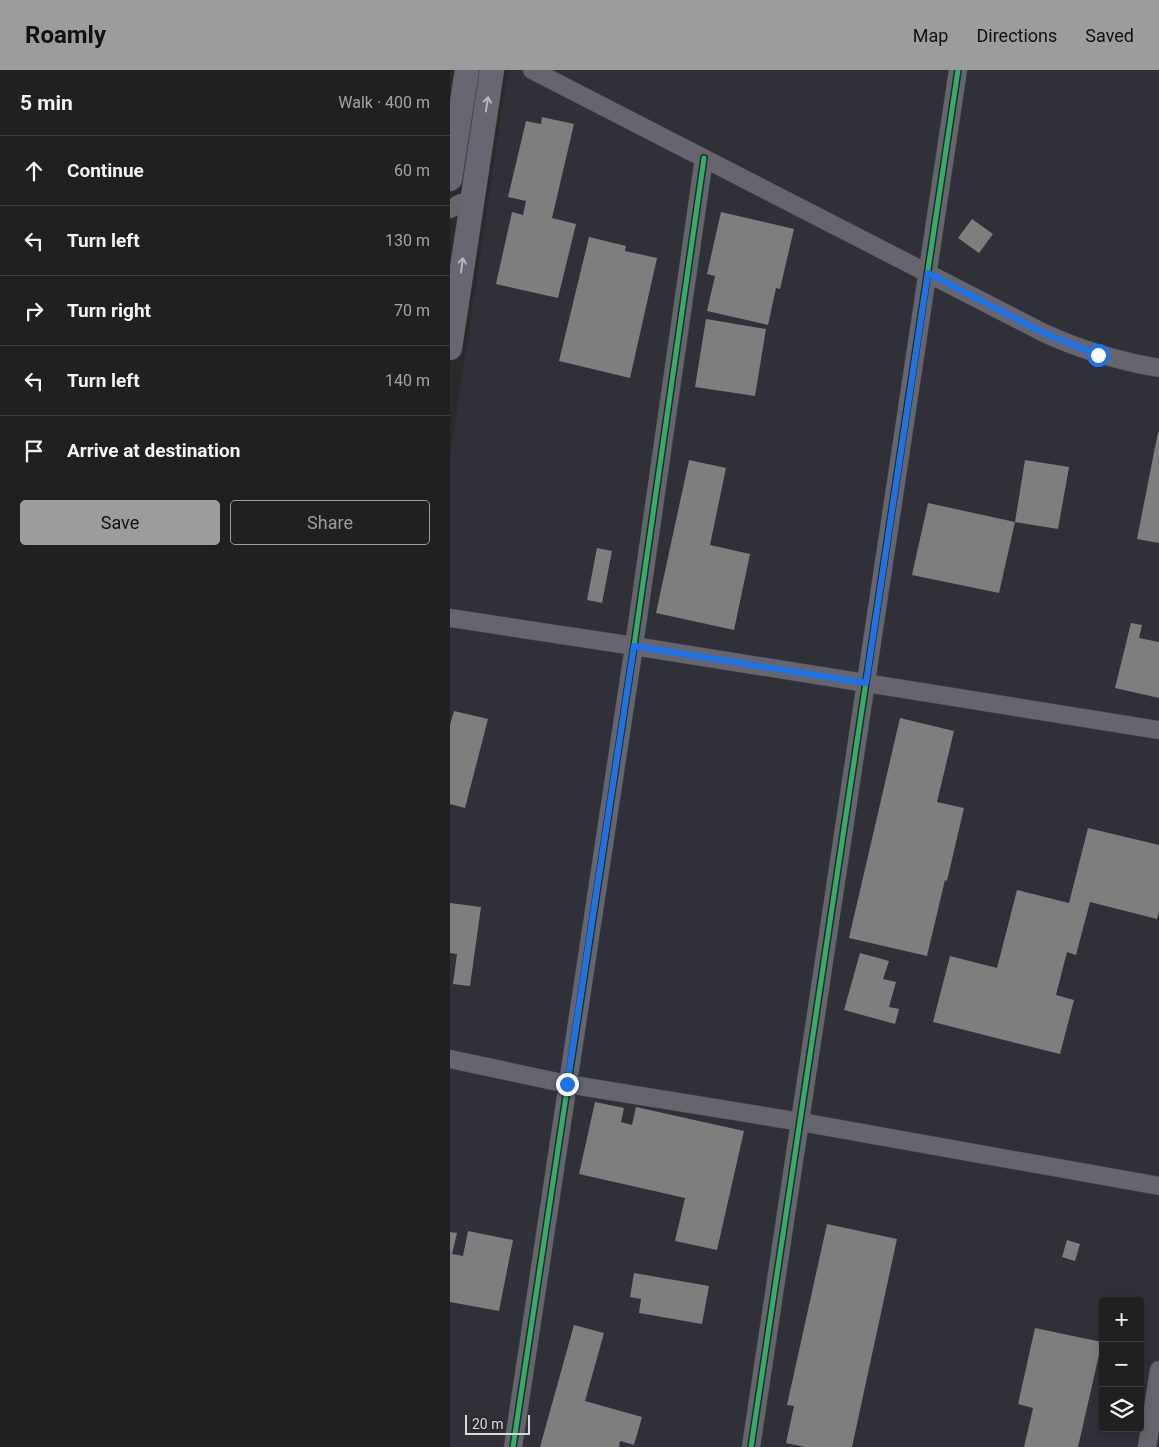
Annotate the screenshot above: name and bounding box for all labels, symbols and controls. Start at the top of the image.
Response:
text: Roamly [25,21,106,49]
text: Map [913,25,948,46]
text: Directions [976,25,1057,46]
text: Saved [1085,25,1134,46]
text: 5 min [20,91,73,115]
text: Walk · 400 m [338,93,430,112]
one-way arrow [482,97,492,113]
icon: ahead [20,157,48,185]
text: Continue [67,159,144,182]
text: 60 m [394,161,430,180]
icon: left [20,227,48,255]
text: Turn left [67,229,140,252]
text: 130 m [385,231,430,250]
one-way arrow [457,257,467,273]
icon: right [20,297,48,325]
text: Turn right [67,299,151,322]
text: 70 m [394,301,430,320]
route start [1087,344,1110,367]
icon: left [20,367,48,395]
text: Turn left [67,369,140,392]
text: 140 m [385,371,430,390]
icon: arrive [20,437,48,465]
text: Arrive at destination [67,439,240,462]
button: Save [20,500,220,545]
button: Share [230,500,430,545]
route end [556,1073,579,1096]
map controls [1099,1297,1144,1432]
button: + [1099,1297,1144,1342]
button: − [1099,1342,1144,1387]
button: layers [1099,1387,1144,1432]
scale bar [465,1412,530,1435]
text: 20 m [472,1416,504,1432]

